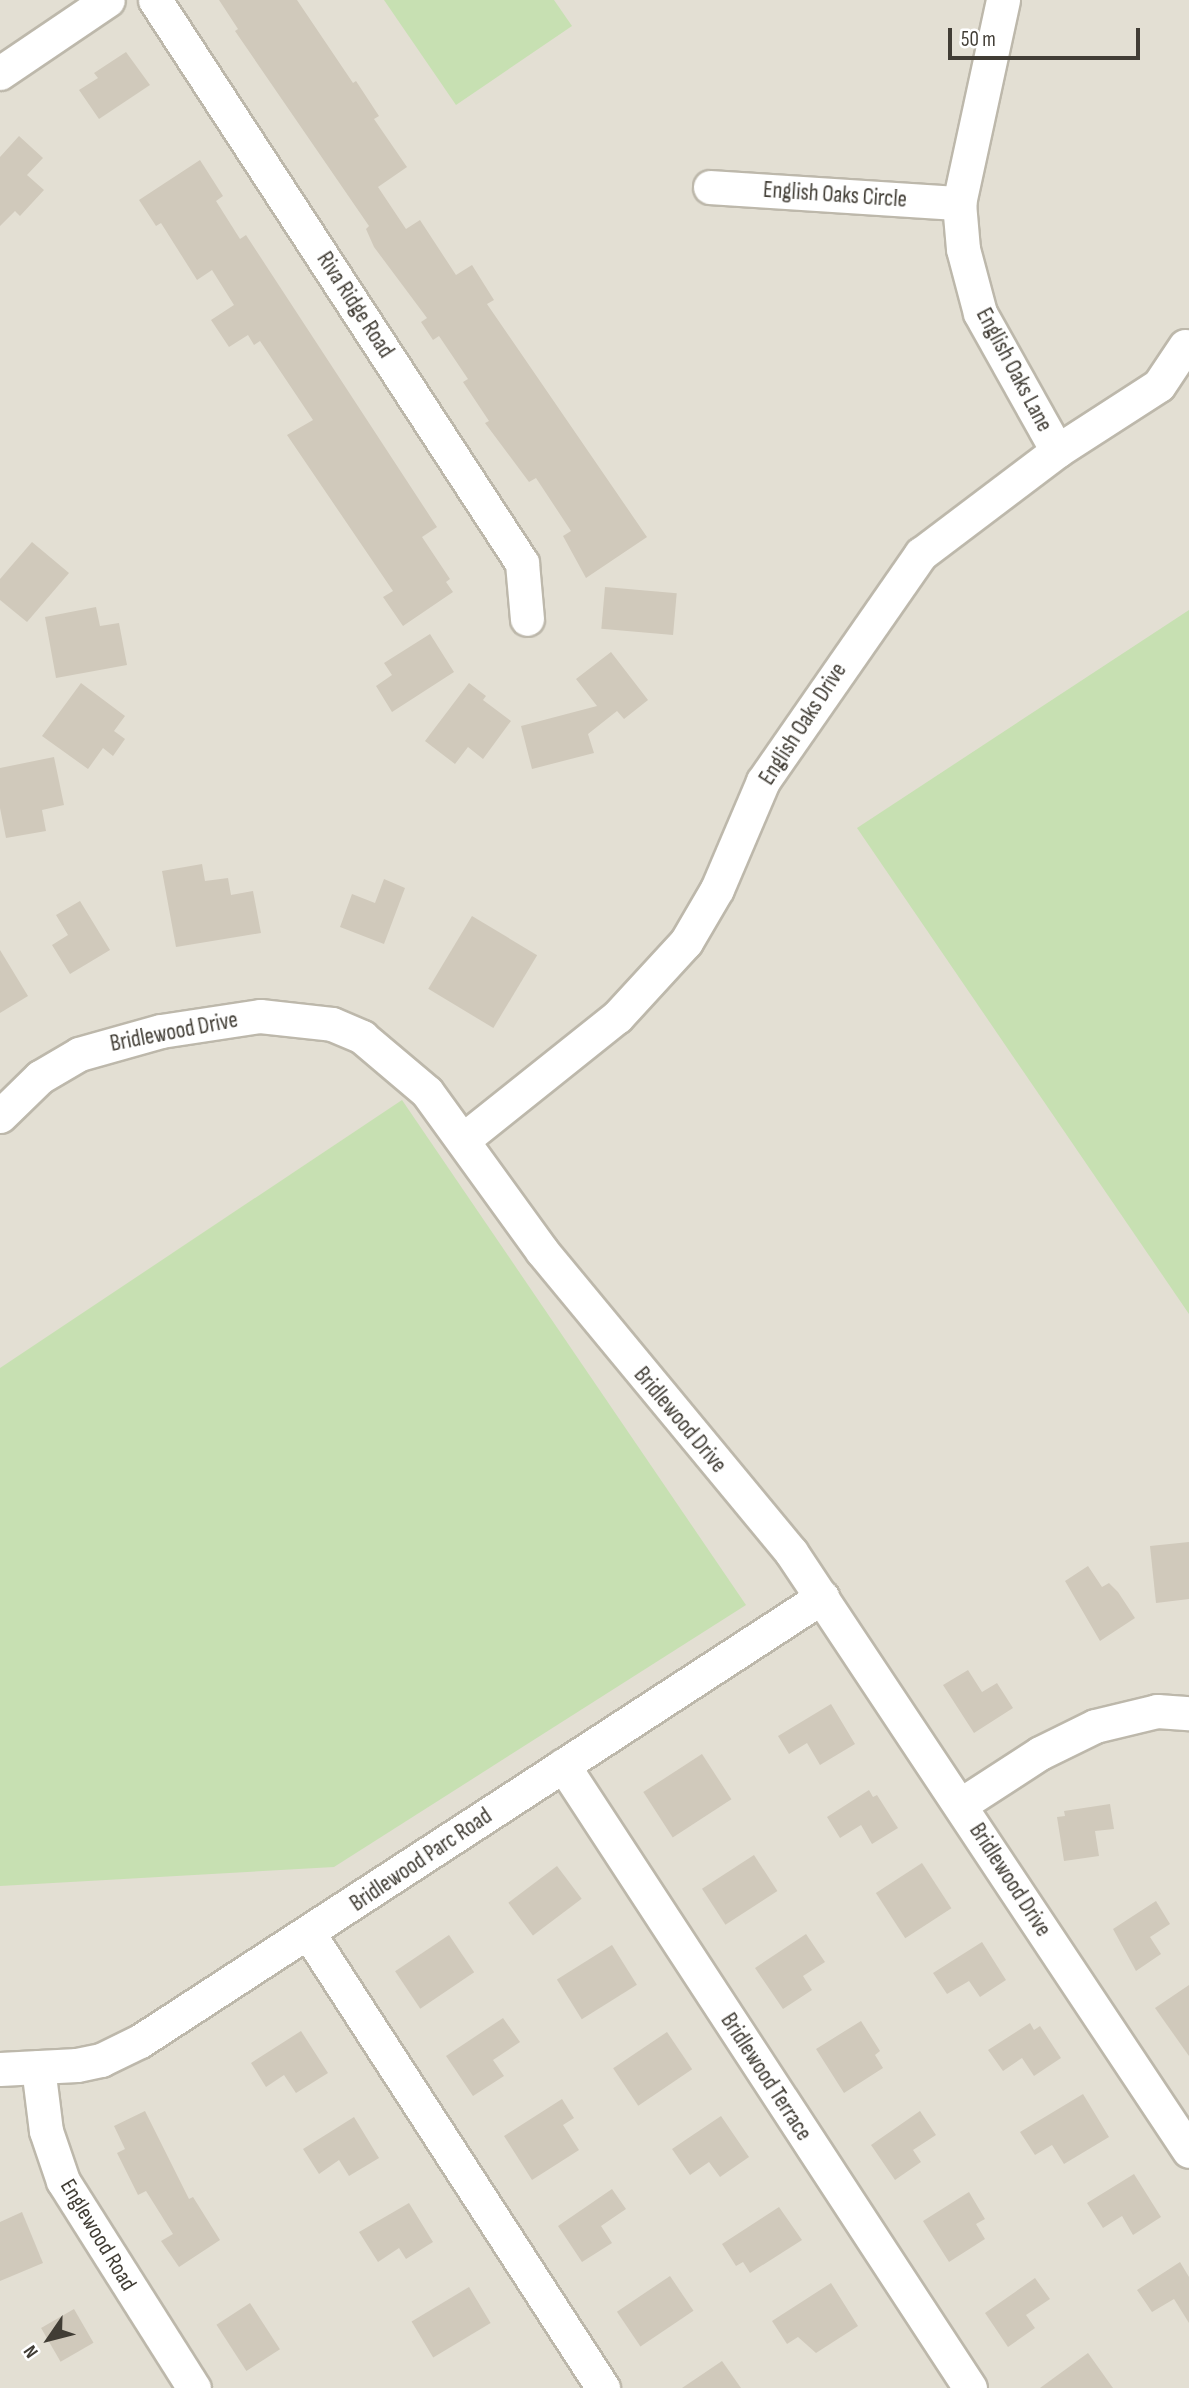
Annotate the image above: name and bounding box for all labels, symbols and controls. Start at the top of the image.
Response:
scale bar [951,14,1144,58]
text: 50 m [961,27,996,52]
street label: English Oaks Circle [762,176,908,214]
street label: Riva Ridge Road [311,247,399,363]
street label: English Oaks Lane [970,303,1058,437]
street label: English Oaks Drive [753,658,853,790]
street label: Bridlewood Drive [108,1006,240,1058]
street label: Bridlewood Drive [628,1362,732,1478]
street label: Bridlewood Parc Road [345,1802,497,1918]
street label: Bridlewood Drive [963,1818,1057,1942]
street label: Bridlewood Terrace [715,2008,817,2146]
street label: Englewood Road [54,2174,142,2296]
north arrow [14,2304,84,2374]
text: N [19,2341,44,2362]

